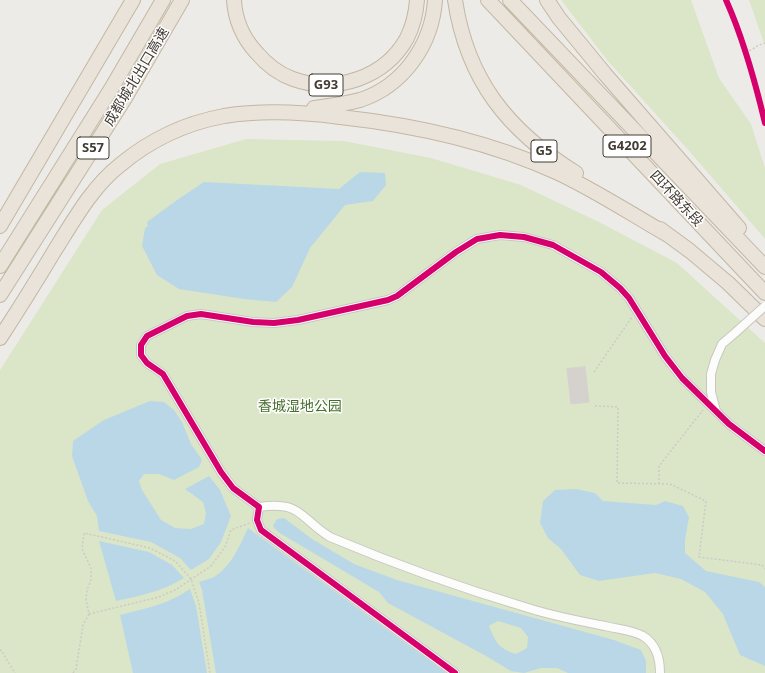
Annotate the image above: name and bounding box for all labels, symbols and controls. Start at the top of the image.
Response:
street label: 成都城北出口高速 [101,25,173,129]
road number: G93 [309,74,343,96]
road number: G4202 [603,135,651,157]
road number: S57 [77,137,109,159]
road number: G5 [531,140,557,162]
street label: 四环路东段 [646,168,706,230]
park label: 香城湿地公园 [258,399,342,415]

